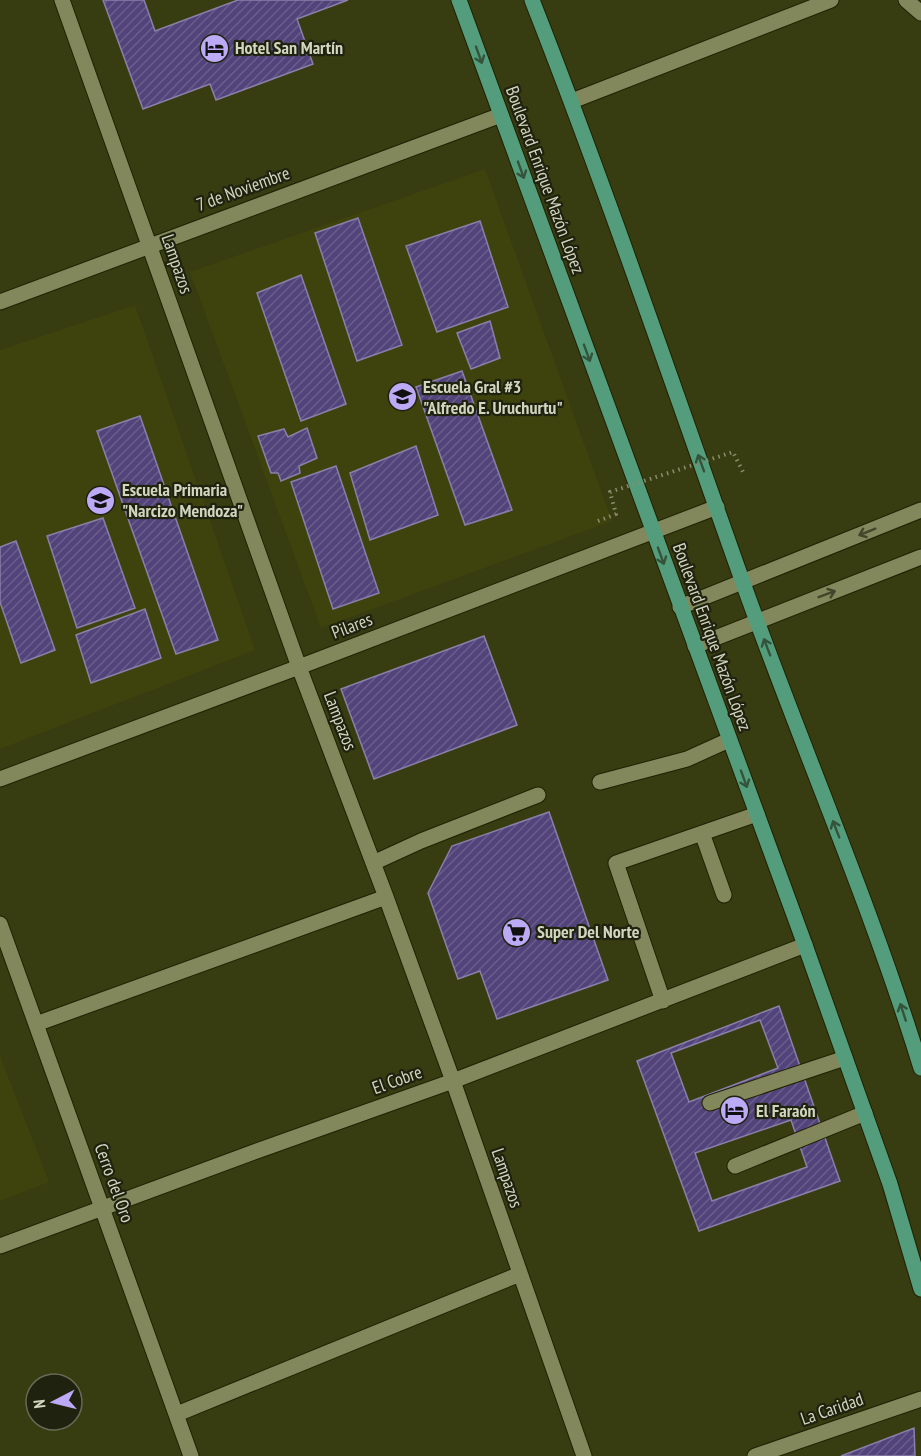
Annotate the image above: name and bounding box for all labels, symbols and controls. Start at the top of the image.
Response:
hotel icon: Hotel San Martín [198,32,230,64]
place label: Hotel San Martín [235,36,343,59]
one-way arrow [474,45,485,64]
street label: Boulevard Enrique Mazón López [501,83,590,277]
one-way arrow [516,160,527,179]
street label: 7 de Noviembre [193,161,293,216]
street label: Lampazos [157,231,198,297]
one-way arrow [583,344,594,362]
place label: Escuela Gral #3 "Alfredo E. Uruchurtu" [423,375,563,419]
school or university icon: Escuela Gral #3 "Alfredo E. Uruchurtu" [386,381,418,413]
one-way arrow [695,454,706,473]
place label: Escuela Primaria "Narcizo Mendoza" [122,478,243,522]
school or university icon: Escuela Primaria "Narcizo Mendoza" [85,484,117,516]
one-way arrow [858,527,876,538]
street label: Boulevard Enrique Mazón López [668,540,757,734]
one-way arrow [657,546,668,565]
one-way arrow [818,588,836,599]
street label: Pilares [328,607,375,644]
one-way arrow [761,638,772,657]
street label: Lampazos [319,688,362,754]
one-way arrow [739,769,750,787]
one-way arrow [829,820,840,839]
supermarket icon: Super Del Norte [500,916,532,948]
place label: Super Del Norte [537,920,640,943]
one-way arrow [896,1003,907,1022]
street label: El Cobre [369,1060,425,1099]
hotel icon: El Faraón [719,1095,751,1127]
place label: El Faraón [756,1099,816,1122]
street label: Cerro del Oro [90,1140,139,1226]
street label: Lampazos [487,1145,528,1211]
north arrow [24,1372,84,1432]
street label: La Caridad [797,1387,866,1430]
text: N [29,1398,50,1409]

